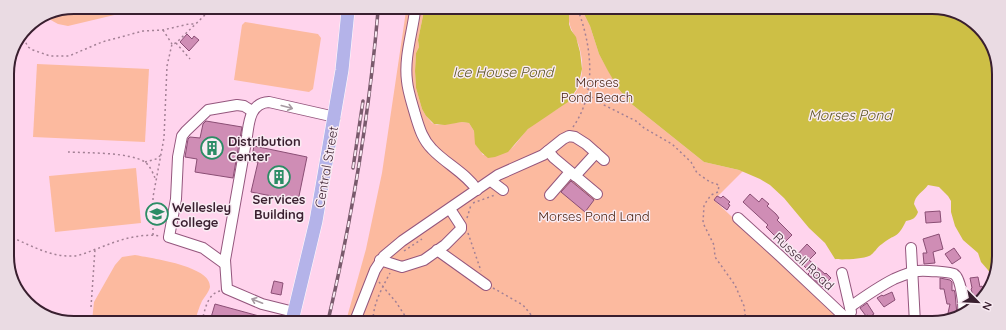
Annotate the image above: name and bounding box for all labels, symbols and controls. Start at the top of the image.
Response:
water label: Ice House Pond [453,63,555,81]
park label: Morses Pond Beach [561,74,633,105]
one-way arrow [280,103,293,111]
water label: Morses Pond [808,106,893,124]
street label: Central Street [311,125,341,209]
place label: Distribution Center [228,133,301,164]
building icon: Distribution Center [199,135,225,161]
building icon: Services Building [266,164,292,190]
place label: Services Building [253,191,305,222]
place label: Wellesley College [172,199,231,230]
school or university icon: Wellesley College [144,201,170,227]
park label: Morses Pond Land [538,208,650,224]
street label: Russell Road [770,229,838,293]
north arrow [958,282,998,322]
one-way arrow [252,297,264,305]
text: N [979,300,995,313]

